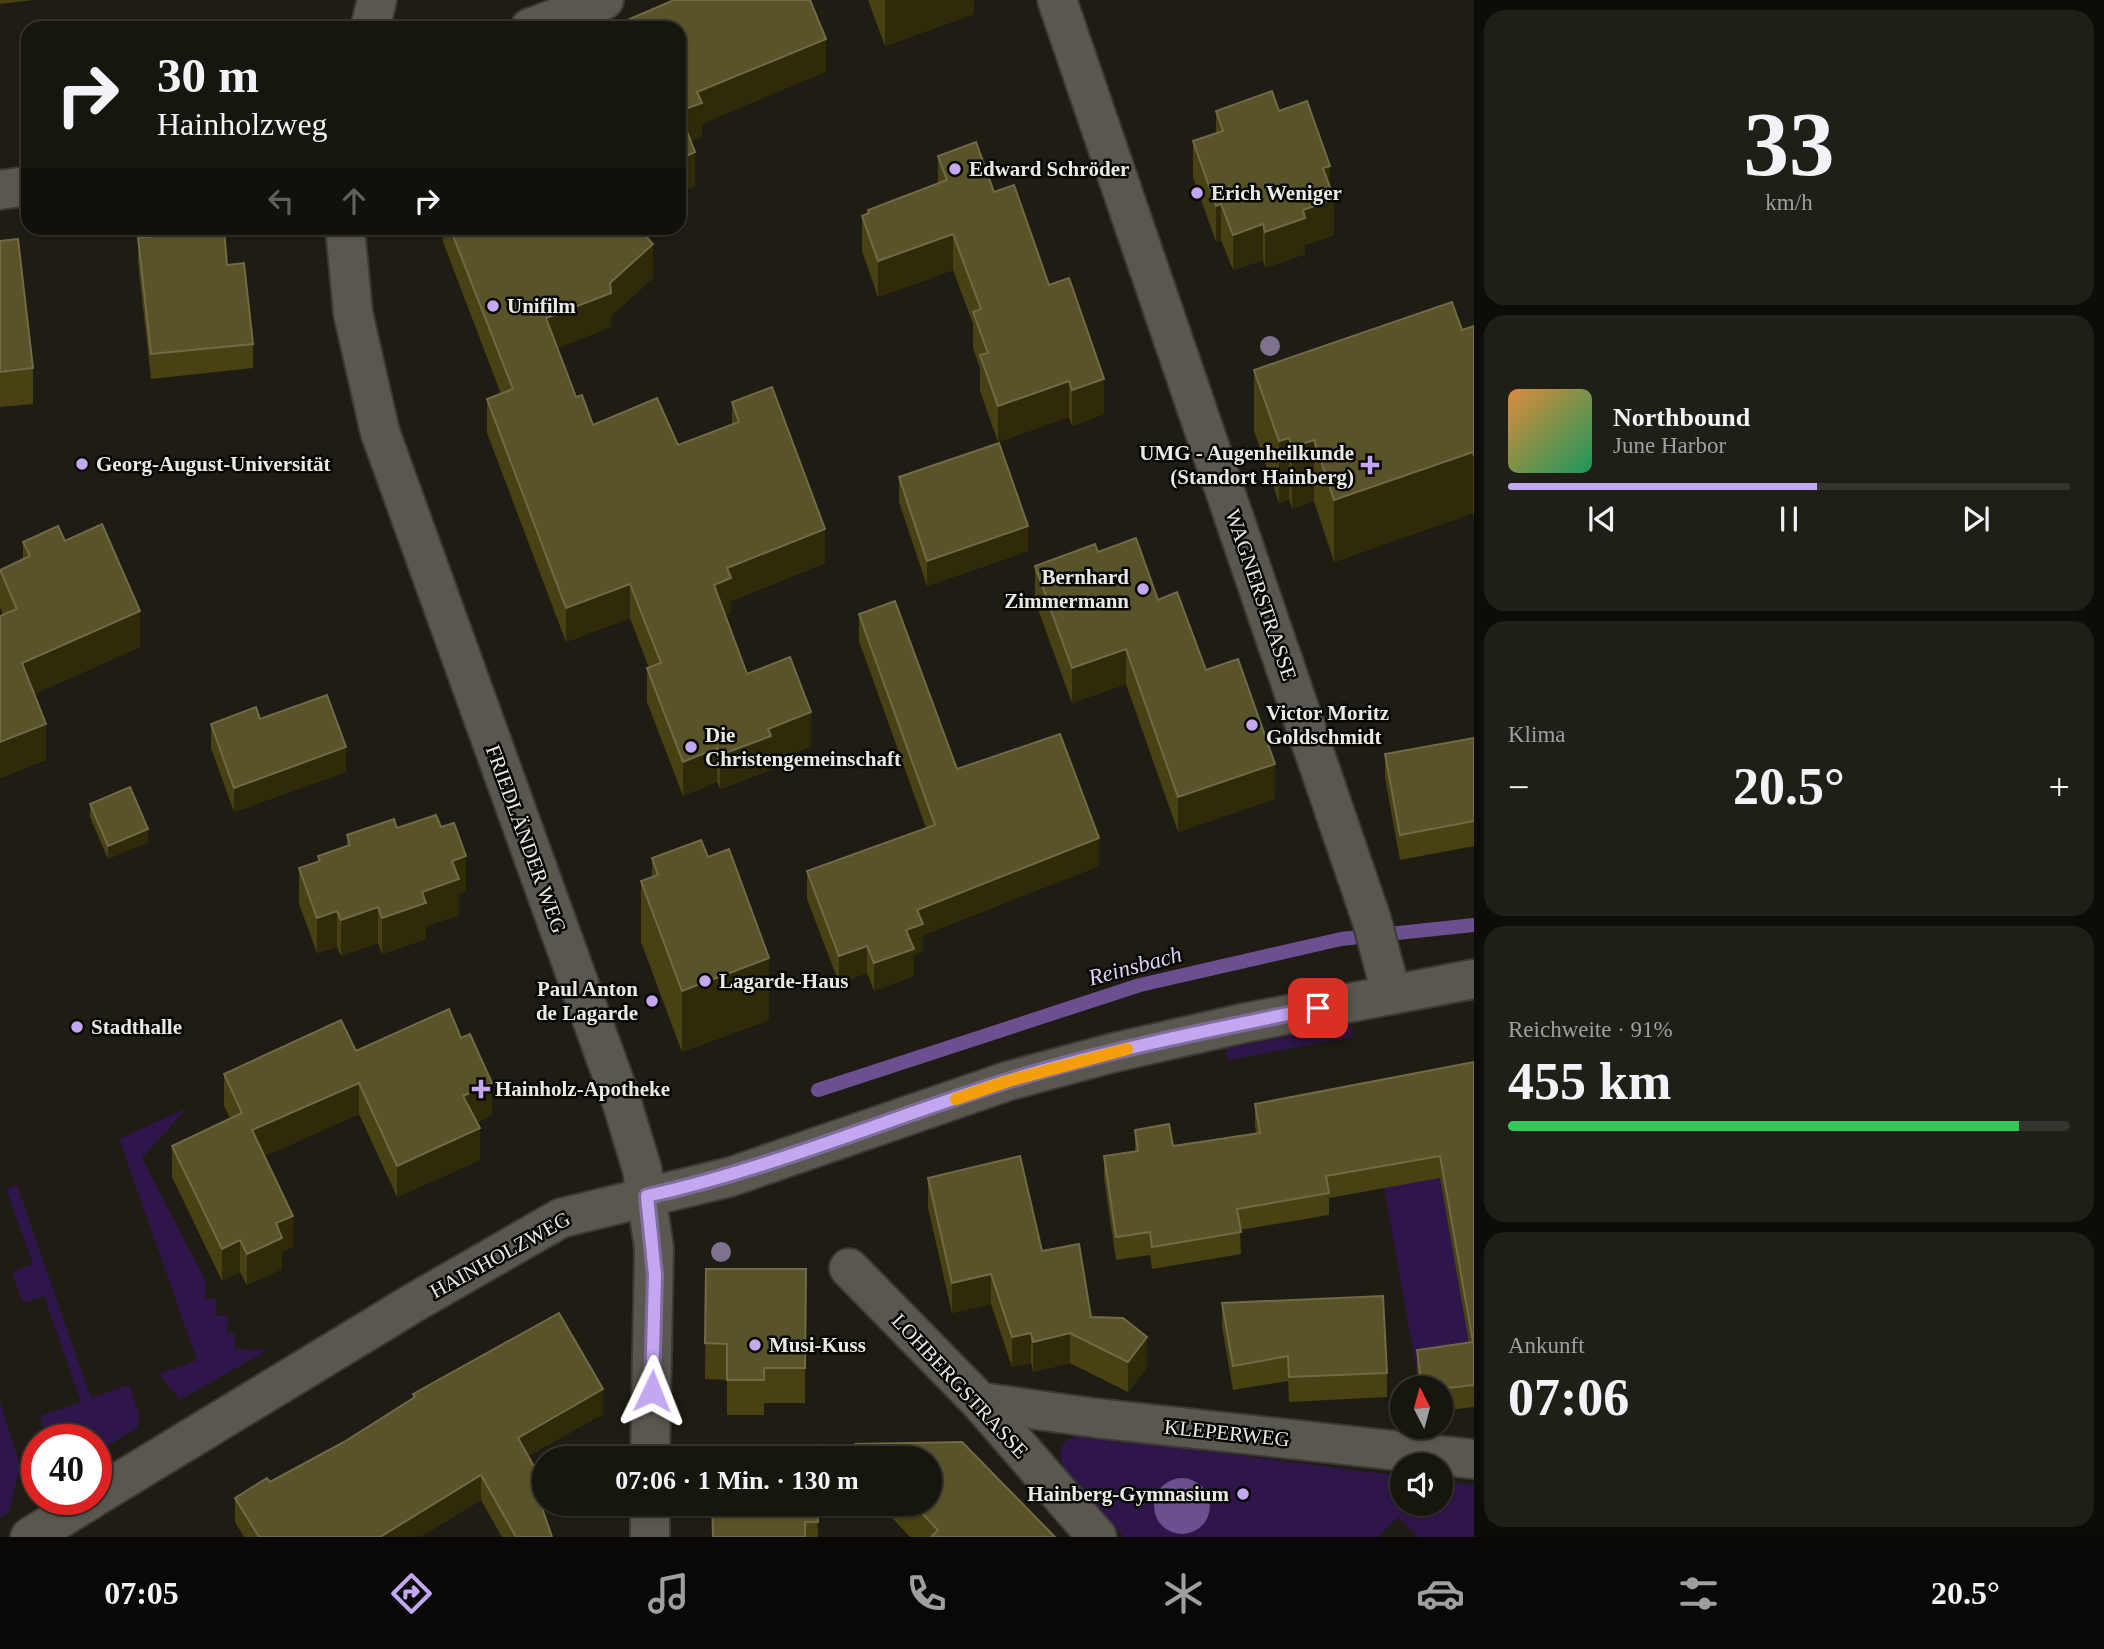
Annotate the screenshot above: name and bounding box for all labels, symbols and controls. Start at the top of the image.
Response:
text: 30 m [157,48,259,103]
icon: right [42,49,133,140]
text: 33 [1744,94,1835,195]
text: Hainholzweg [157,106,328,142]
place label: Edward Schröder [969,157,1129,181]
marker: Edward Schröder [947,161,963,177]
place label: Erich Weniger [1211,181,1342,205]
icon: left [262,182,300,220]
icon: ahead [335,182,373,220]
icon: right [408,182,446,220]
marker: Erich Weniger [1189,185,1205,201]
text: km/h [1765,190,1813,215]
place label: Unifilm [507,294,576,318]
marker: Unifilm [485,298,501,314]
text: Northbound [1613,403,1750,432]
text: June Harbor [1613,433,1726,458]
place label: UMG - Augenheilkunde (Standort Hainberg) [1139,441,1354,489]
place label: Georg-August-Universität [96,452,330,476]
marker: UMG - Augenheilkunde (Standort Hainberg) [1360,455,1380,475]
marker: Georg-August-Universität [74,456,90,472]
icon: previous [1583,500,1621,538]
icon: pause [1770,500,1808,538]
icon: next [1957,500,1995,538]
street label: WAGNERSTRASSE [1220,506,1302,684]
place label: Bernhard Zimmermann [1004,565,1129,613]
marker: Bernhard Zimmermann [1135,581,1151,597]
place label: Victor Moritz Goldschmidt [1266,701,1389,749]
marker: Victor Moritz Goldschmidt [1244,717,1260,733]
text: Klima [1508,722,1566,747]
place label: Die Christengemeinschaft [705,723,901,771]
marker: Die Christengemeinschaft [683,739,699,755]
street label: FRIEDLÄNDER WEG [481,742,571,936]
text: 20.5° [1733,758,1845,815]
text: − [1508,766,1529,808]
text: + [2049,766,2070,808]
water label: Reinsbach [1085,942,1185,991]
place label: Lagarde-Haus [719,969,849,993]
marker: Lagarde-Haus [697,973,713,989]
place label: Paul Anton de Lagarde [536,977,638,1025]
pin [1288,978,1348,1038]
icon: arrive [1299,989,1337,1027]
marker: Paul Anton de Lagarde [644,993,660,1009]
place label: Stadthalle [91,1015,182,1039]
text: Reichweite · 91% [1508,1017,1673,1042]
marker: Stadthalle [69,1019,85,1035]
text: 455 km [1508,1053,1671,1110]
place label: Hainholz-Apotheke [495,1077,670,1101]
marker: Hainholz-Apotheke [473,1081,489,1097]
street label: HAINHOLZWEG [426,1207,574,1303]
street label: LOHBERGSTRASSE [887,1309,1033,1463]
place label: Musi-Kuss [769,1333,866,1357]
text: Ankunft [1508,1333,1585,1358]
marker: Musi-Kuss [747,1337,763,1353]
position arrow [615,1354,689,1428]
text: 07:06 [1508,1369,1629,1426]
north arrow [1390,1376,1452,1438]
map controls [1390,1376,1453,1516]
street label: KLEPERWEG [1163,1414,1291,1452]
speed limit sign: 40 [21,1424,112,1515]
button: sound [1390,1453,1453,1516]
text: 07:06 · 1 Min. · 130 m [615,1466,859,1495]
place label: Hainberg-Gymnasium [1027,1482,1229,1506]
marker: Hainberg-Gymnasium [1235,1486,1251,1502]
icon: directions [387,1569,436,1618]
icon: music [644,1569,693,1618]
icon: phone [902,1569,951,1618]
icon: climate [1159,1569,1208,1618]
icon: car [1416,1569,1465,1618]
icon: filters [1674,1569,1723,1618]
text: 07:05 [104,1575,179,1611]
text: 20.5° [1931,1575,2000,1611]

